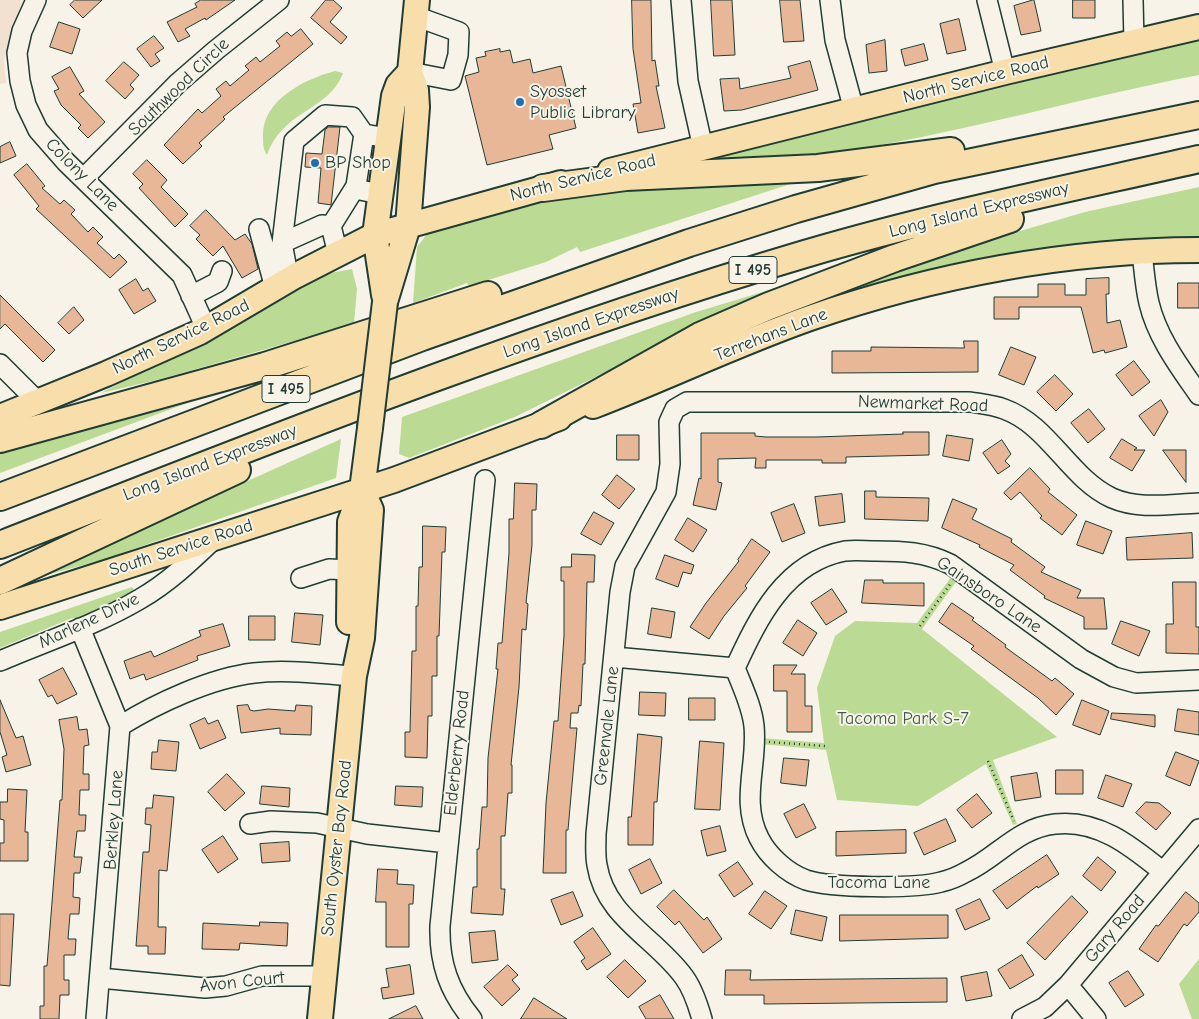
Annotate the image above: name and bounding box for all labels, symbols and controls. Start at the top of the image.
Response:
street label: Southwood Circle [124,33,234,141]
street label: North Service Road [901,51,1051,109]
place label: Syosset Public Library [530,81,636,124]
marker: Syosset Public Library [514,96,526,108]
street label: Colony Lane [41,134,123,216]
street label: North Service Road [508,149,658,207]
place label: BP Shop [325,152,391,174]
marker: BP Shop [309,157,321,169]
street label: Long Island Expressway [887,177,1071,243]
road number: I 495 [729,256,777,284]
street label: Long Island Expressway [500,283,682,363]
street label: North Service Road [109,295,253,379]
street label: Terrehans Lane [711,304,831,366]
road number: I 495 [262,376,310,402]
street label: Newmarket Road [858,391,988,417]
street label: Long Island Expressway [120,420,300,506]
street label: South Service Road [106,515,256,581]
street label: Gainsboro Lane [932,552,1046,638]
street label: Marlene Drive [35,588,143,654]
street label: Greenvale Lane [590,665,624,787]
street label: Elderberry Road [440,689,474,817]
park label: Tacoma Park S-7 [837,708,969,730]
street label: South Oyster Bay Road [317,759,357,937]
street label: Berkley Lane [100,769,128,871]
street label: Tacoma Lane [828,872,930,894]
street label: Gary Road [1080,891,1150,967]
street label: Avon Court [199,967,285,997]

